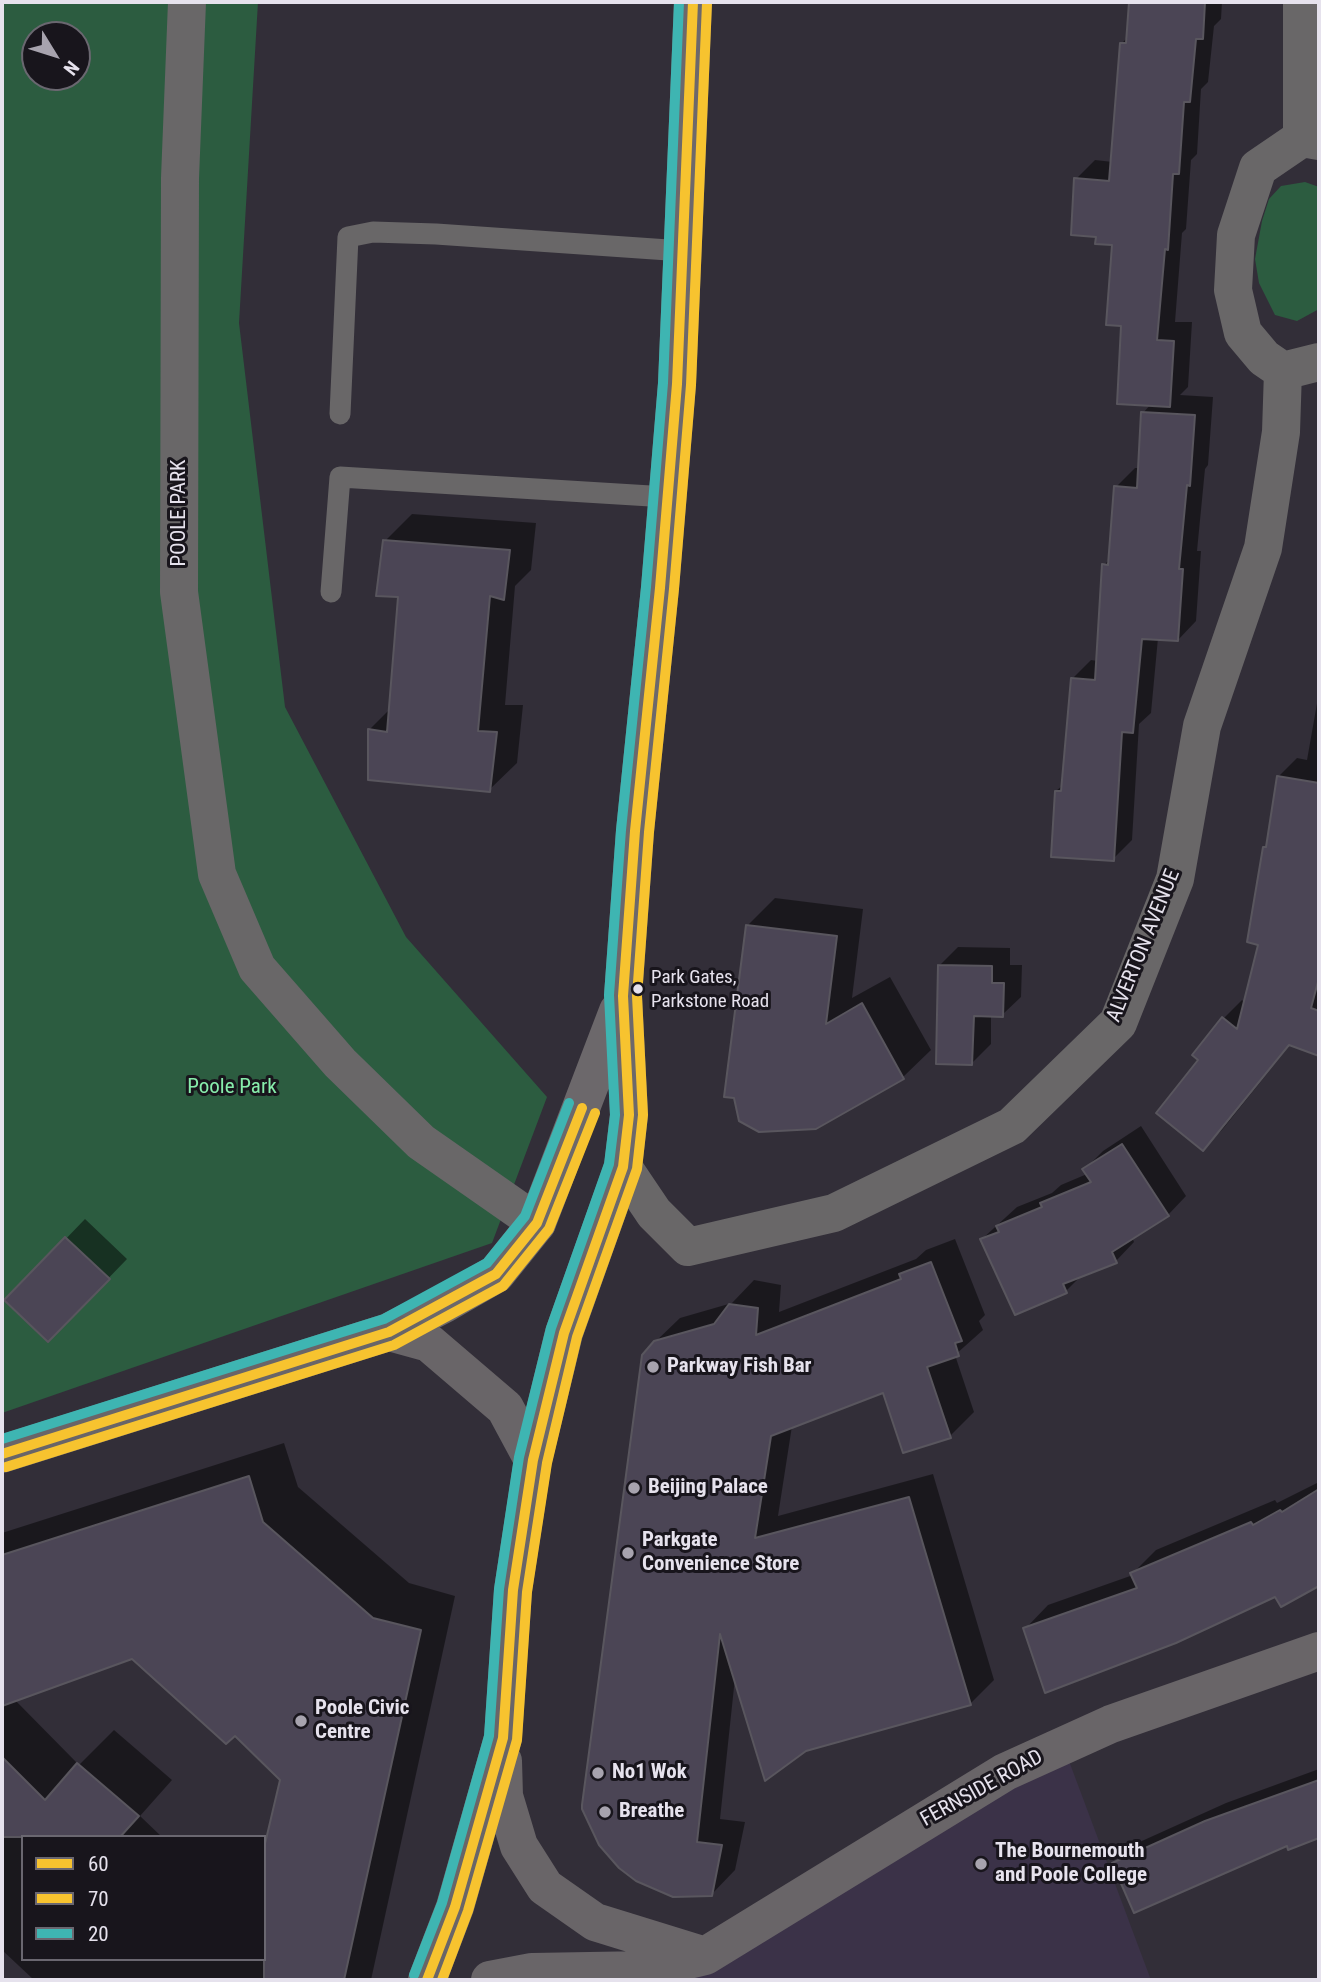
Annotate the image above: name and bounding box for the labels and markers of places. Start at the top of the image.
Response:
place label: Park Gates, Parkstone Road [651,967,769,1011]
marker: Park Gates, Parkstone Road [631,982,645,996]
place label: Parkway Fish Bar [667,1354,812,1380]
marker: Parkway Fish Bar [645,1359,661,1375]
place label: Beijing Palace [648,1475,768,1501]
marker: Beijing Palace [626,1480,642,1496]
place label: Parkgate Convenience Store [642,1528,799,1578]
marker: Parkgate Convenience Store [620,1545,636,1561]
place label: Poole Civic Centre [315,1696,410,1746]
marker: Poole Civic Centre [293,1713,309,1729]
place label: No1 Wok [612,1760,687,1786]
marker: No1 Wok [590,1765,606,1781]
place label: Breathe [619,1799,684,1825]
marker: Breathe [597,1804,613,1820]
place label: The Bournemouth and Poole College [995,1839,1147,1889]
marker: The Bournemouth and Poole College [973,1856,989,1872]

